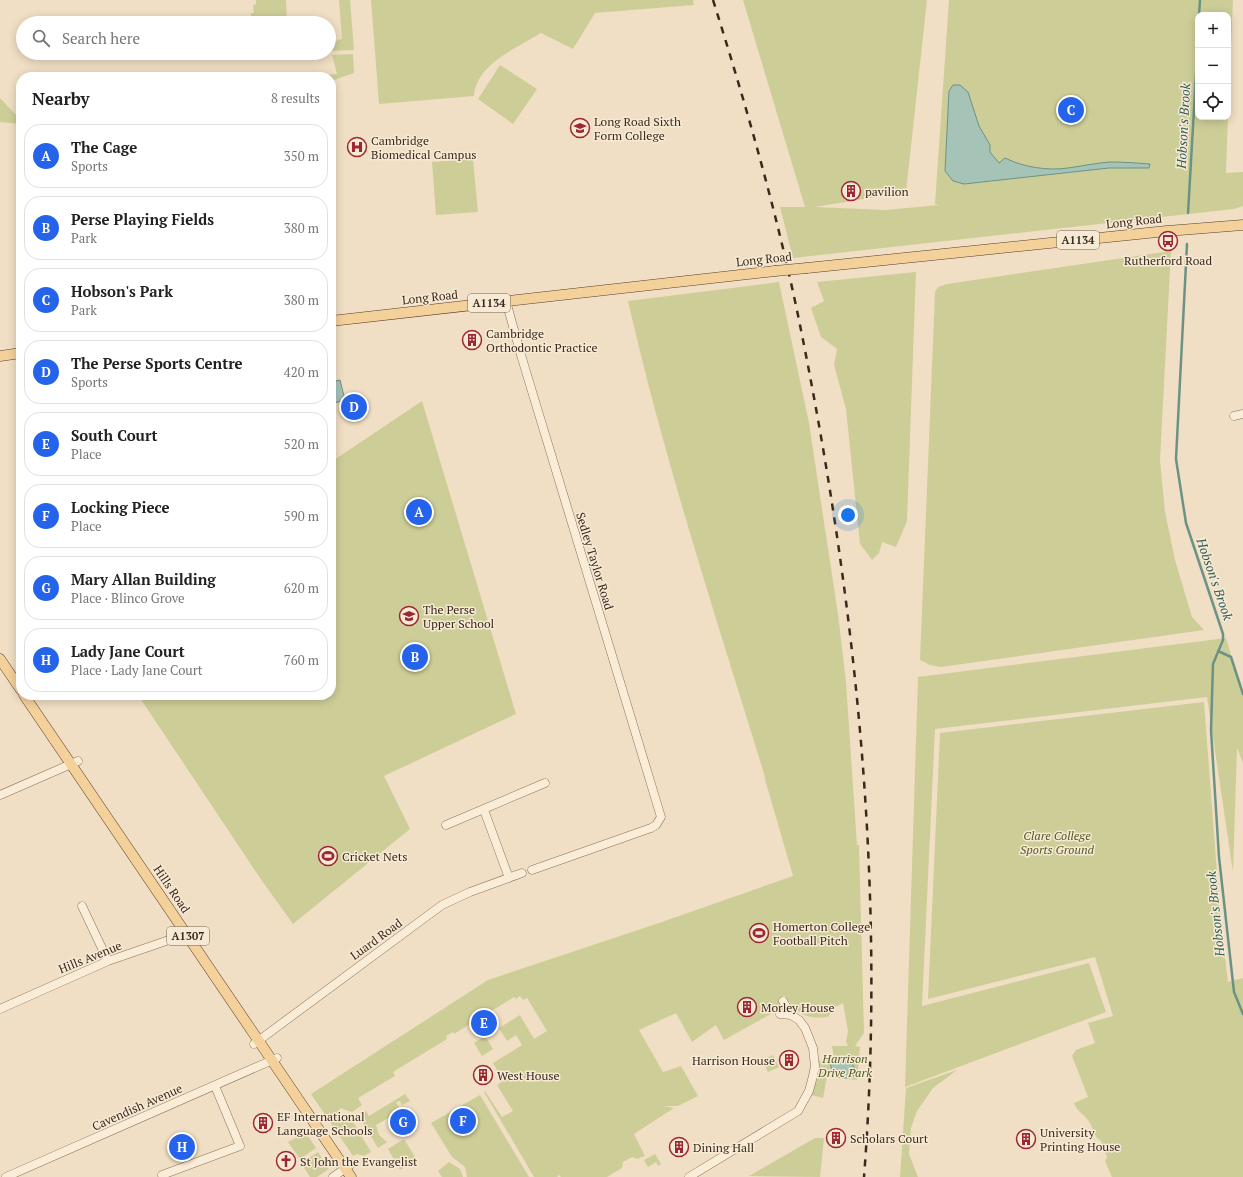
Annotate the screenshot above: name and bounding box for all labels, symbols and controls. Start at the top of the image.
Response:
map controls [1195,12,1231,120]
button: + [1195,12,1231,48]
search box [16,16,336,60]
icon: search [30,27,52,49]
text: Search here [62,28,140,48]
button: − [1195,48,1231,84]
water label: Hobson's Brook [1172,82,1194,170]
button: locate [1195,84,1231,120]
text: Nearby [32,87,90,110]
text: 8 results [271,89,320,107]
pin: C [1058,95,1084,125]
place label: Long Road Sixth Form College [594,114,681,143]
school or university icon: Long Road Sixth Form College [569,117,591,139]
place label: Cambridge Biomedical Campus [371,133,477,162]
hospital icon: Cambridge Biomedical Campus [346,136,368,158]
text: The Cage [71,137,137,157]
text: A [41,147,51,165]
text: 350 m [284,147,319,165]
text: Sports [71,157,108,175]
building icon: pavilion [840,180,862,202]
place label: pavilion [865,184,909,199]
text: Perse Playing Fields [71,209,214,229]
street label: Long Road [1105,211,1163,231]
text: B [42,219,50,237]
text: 380 m [284,219,319,237]
text: Park [71,229,97,247]
bus stop icon: Rutherford Road [1157,230,1179,252]
road number: A1134 [1057,231,1099,249]
street label: Long Road [735,249,793,269]
place label: Rutherford Road [1124,253,1212,268]
text: Hobson's Park [71,281,173,301]
street label: Long Road [401,287,459,307]
text: C [42,291,50,309]
text: 380 m [284,291,319,309]
road number: A1134 [468,294,510,312]
text: Park [71,301,97,319]
place label: Cambridge Orthodontic Practice [486,326,597,355]
building icon: Cambridge Orthodontic Practice [461,329,483,351]
text: The Perse Sports Centre [71,353,243,373]
text: D [41,363,51,381]
text: 420 m [284,363,319,381]
text: Sports [71,373,108,391]
pin: D [341,392,367,422]
text: South Court [71,425,157,445]
text: E [42,435,50,453]
text: 520 m [284,435,319,453]
text: Place [71,445,102,463]
text: Locking Piece [71,497,170,517]
pin: A [406,497,432,527]
your location [838,505,858,525]
text: F [42,507,50,525]
text: 590 m [284,507,319,525]
street label: Sedley Taylor Road [573,510,617,612]
text: Place [71,517,102,535]
water label: Hobson's Brook [1192,535,1238,623]
text: Mary Allan Building [71,569,216,589]
text: G [41,579,51,597]
text: 620 m [284,579,319,597]
text: Place · Blinco Grove [71,589,185,607]
place label: The Perse Upper School [423,602,495,631]
school or university icon: The Perse Upper School [398,605,420,627]
text: Lady Jane Court [71,641,185,661]
pin: B [402,642,428,672]
text: H [41,651,51,669]
text: 760 m [284,651,319,669]
text: Place · Lady Jane Court [71,661,203,679]
park label: Clare College Sports Ground [1020,828,1095,857]
sports icon: Cricket Nets [317,845,339,867]
place label: Cricket Nets [342,849,407,864]
street label: Hills Road [151,862,194,916]
water label: Hobson's Brook [1201,870,1229,959]
street label: Luard Road [347,915,405,963]
place label: Homerton College Football Pitch [773,919,870,948]
sports icon: Homerton College Football Pitch [748,922,770,944]
road number: A1307 [167,927,209,945]
street label: Hills Avenue [56,938,124,976]
building icon: Morley House [736,996,758,1018]
place label: Morley House [761,1000,835,1015]
pin: E [471,1008,497,1038]
building icon: Harrison House [778,1049,800,1071]
park label: Harrison Drive Park [817,1051,872,1080]
place label: Harrison House [692,1053,775,1068]
building icon: West House [472,1064,494,1086]
place label: West House [497,1068,560,1083]
street label: Cavendish Avenue [89,1080,185,1134]
pin: F [450,1106,476,1136]
pin: G [390,1107,416,1137]
place label: EF International Language Schools [277,1109,372,1138]
building icon: EF International Language Schools [252,1112,274,1134]
place label: University Printing House [1040,1125,1120,1154]
building icon: Scholars Court [825,1127,847,1149]
building icon: University Printing House [1015,1128,1037,1150]
place label: Scholars Court [850,1131,929,1146]
pin: H [169,1132,195,1162]
building icon: Dining Hall [668,1136,690,1158]
place label: Dining Hall [693,1140,755,1155]
church icon: St John the Evangelist [275,1150,297,1172]
place label: St John the Evangelist [300,1154,418,1169]

